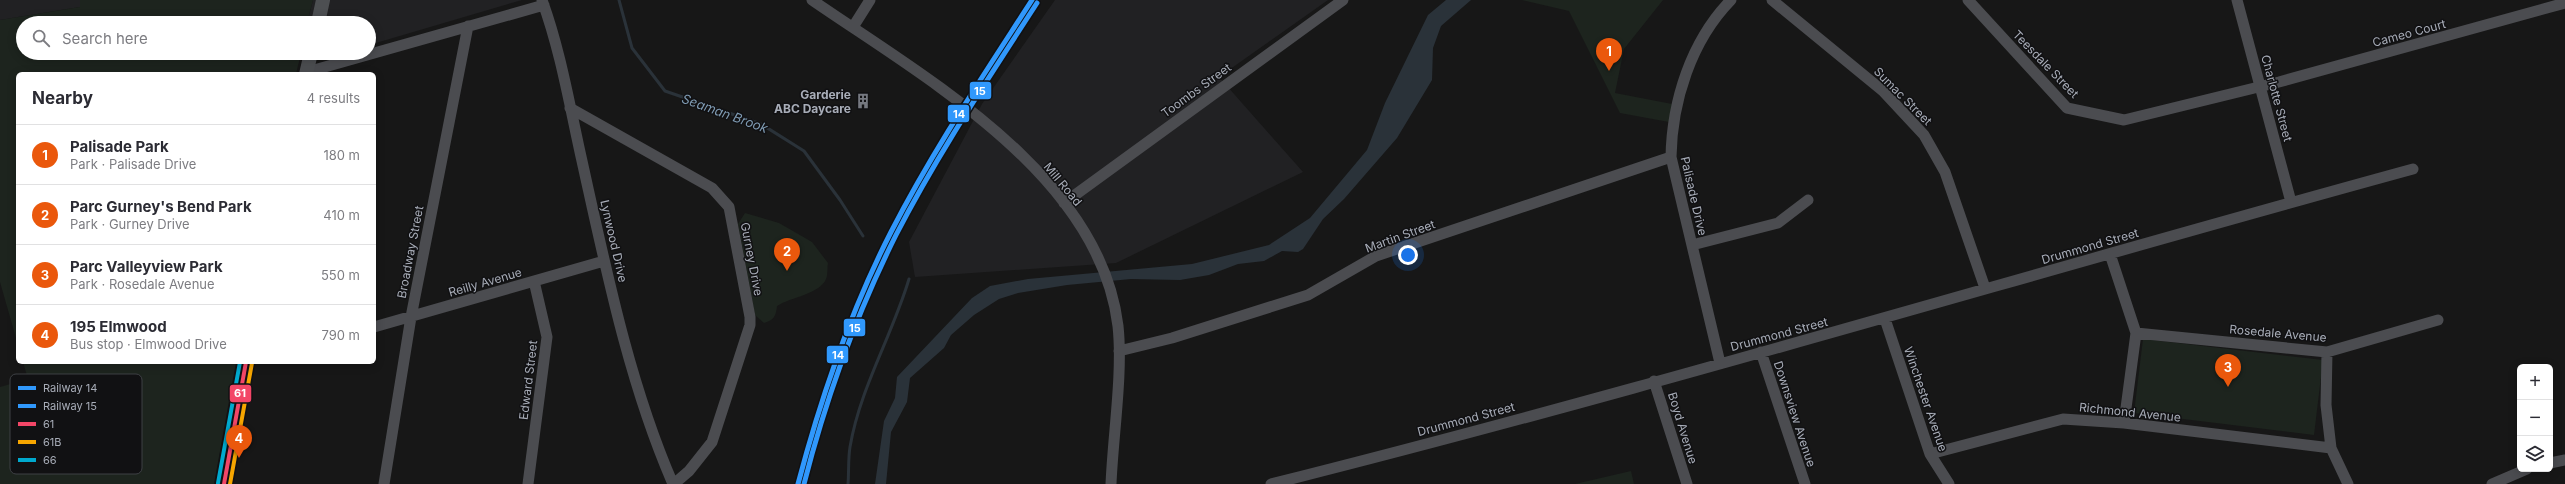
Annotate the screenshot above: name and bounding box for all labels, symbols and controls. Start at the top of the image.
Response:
search box [16,16,376,60]
street label: Cameo Court [2371,16,2447,50]
icon: search [30,27,52,49]
street label: Teesdale Street [2010,27,2082,101]
text: Search here [62,29,148,48]
pin: 1 [1596,38,1622,71]
street label: Charlotte Street [2258,53,2296,143]
street label: Toombs Street [1158,60,1234,120]
street label: Sumac Street [1871,64,1935,128]
line badge: 15 [969,81,992,100]
text: 15 [974,84,986,98]
place label: Garderie ABC Daycare [774,87,851,116]
text: Nearby [32,88,93,108]
text: 4 results [307,90,360,106]
water label: Seaman Brook [680,90,771,136]
building icon: Garderie ABC Daycare [854,92,872,110]
line badge: 14 [947,104,970,123]
text: 14 [953,107,965,121]
text: Palisade Park [70,137,169,156]
text: 1 [42,147,48,163]
text: 180 m [323,147,360,163]
street label: Palisade Drive [1678,155,1710,237]
text: Park · Palisade Drive [70,156,196,172]
street label: Mill Road [1041,159,1085,209]
text: Parc Gurney's Bend Park [70,197,252,216]
street label: Lynwood Drive [597,198,631,284]
street label: Broadway Street [394,204,426,300]
text: 2 [41,207,49,223]
text: 410 m [323,207,360,223]
text: Park · Gurney Drive [70,216,190,232]
street label: Martin Street [1363,216,1437,256]
street label: Gurney Drive [738,221,766,297]
street label: Drummond Street [2040,225,2140,267]
pin: 2 [774,238,800,271]
your location [1398,245,1418,265]
text: Parc Valleyview Park [70,257,223,276]
street label: Reilly Avenue [447,264,523,300]
text: 3 [41,267,49,283]
text: 550 m [321,267,360,283]
text: Park · Rosedale Avenue [70,276,215,292]
street label: Drummond Street [1729,314,1829,354]
text: 195 Elmwood [70,317,167,336]
line badge: 15 [843,318,866,337]
text: 15 [849,321,861,335]
street label: Rosedale Avenue [2229,321,2327,345]
text: 4 [41,327,49,343]
text: 790 m [321,327,360,343]
text: Bus stop · Elmwood Drive [70,336,227,352]
street label: Edward Street [516,339,540,421]
line badge: 14 [826,345,849,364]
street label: Winchester Avenue [1901,345,1951,453]
text: 14 [832,348,844,362]
pin: 3 [2215,354,2241,387]
street label: Downsview Avenue [1771,359,1819,469]
map controls [2517,364,2553,472]
button: + [2517,364,2553,400]
legend [10,374,142,474]
text: Railway 14 [43,381,97,395]
line badge: 61 [229,384,252,403]
text: 61 [234,386,246,400]
street label: Boyd Avenue [1665,390,1701,466]
text: Railway 15 [43,399,97,413]
street label: Drummond Street [1416,399,1516,439]
street label: Richmond Avenue [2078,399,2182,425]
button: − [2517,400,2553,436]
text: 61 [43,417,54,431]
pin: 4 [226,425,252,458]
text: 61B [43,435,62,449]
button: layers [2517,436,2553,472]
text: 66 [43,453,57,467]

